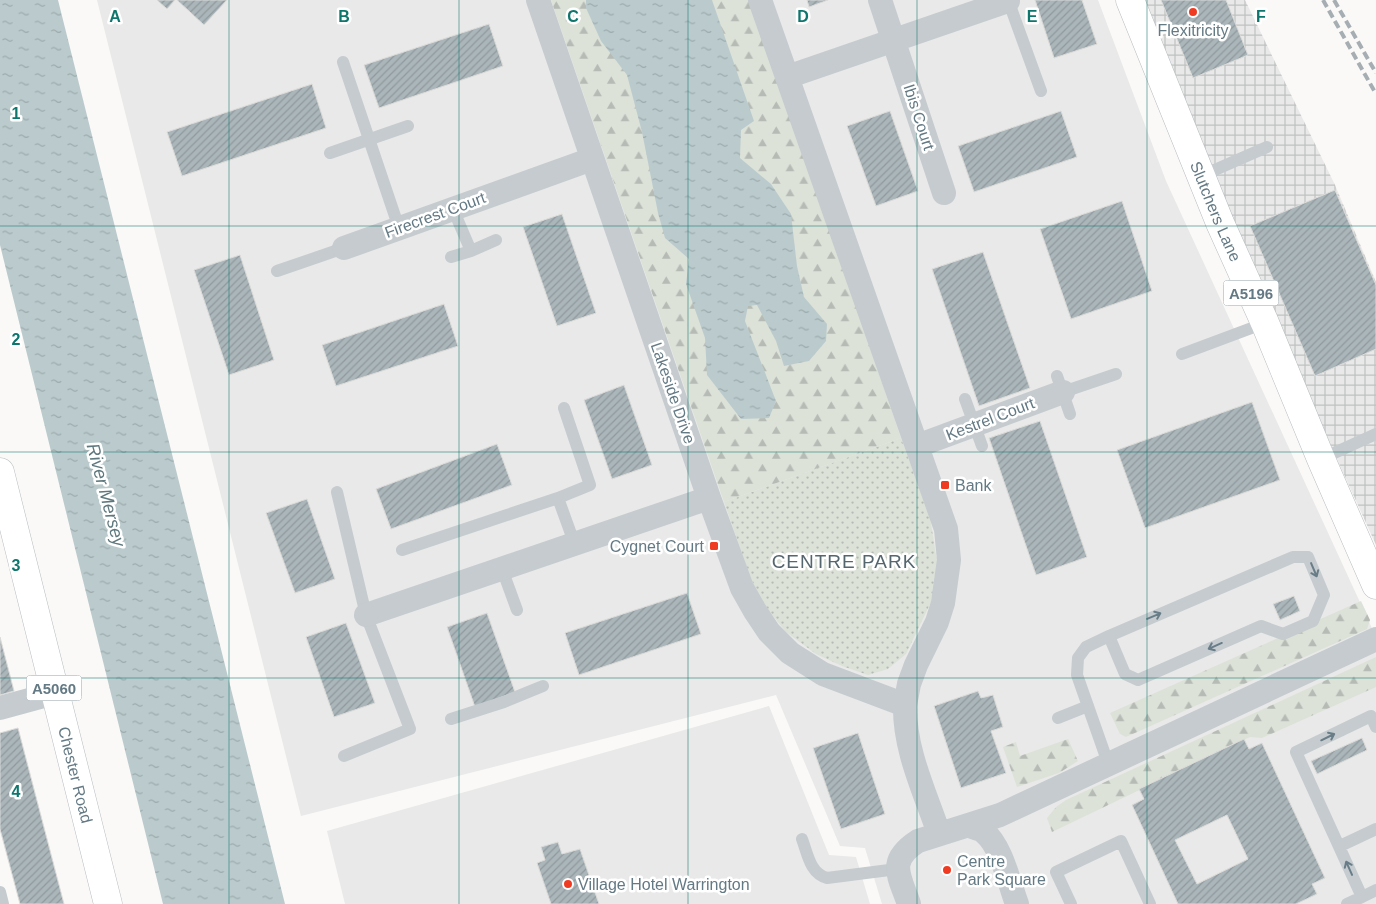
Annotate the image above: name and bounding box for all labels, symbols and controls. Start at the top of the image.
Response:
marker: Flexitricity [1187,6,1199,18]
text: A [109,8,121,25]
text: B [338,8,350,25]
text: C [567,8,579,25]
text: D [797,8,809,25]
text: E [1027,8,1038,25]
text: F [1256,8,1266,25]
place label: Flexitricity [1157,22,1229,39]
street label: Ibis Court [900,82,938,153]
text: 1 [12,105,21,122]
street label: Slutchers Lane [1187,159,1245,264]
street label: Firecrest Court [382,189,488,241]
road number: A5196 [1224,280,1278,306]
text: 2 [12,331,21,348]
street label: Lakeside Drive [648,340,698,446]
street label: Kestrel Court [943,394,1037,444]
water label: River Mersey [83,441,130,550]
place label: Bank [955,477,992,494]
marker: Bank [939,479,951,491]
place label: Cygnet Court [610,538,705,555]
marker: Cygnet Court [708,540,720,552]
district label: CENTRE PARK [772,551,916,572]
text: 3 [12,557,21,574]
one-way arrow [1309,562,1319,577]
one-way arrow [1146,611,1161,621]
one-way arrow [1208,642,1223,652]
road number: A5060 [27,676,82,700]
street label: Chester Road [55,725,96,825]
one-way arrow [1320,732,1335,741]
text: 4 [12,783,21,800]
place label: Centre Park Square [957,853,1046,888]
one-way arrow [1344,861,1354,876]
marker: Centre Park Square [941,864,953,876]
place label: Village Hotel Warrington [578,876,750,893]
marker: Village Hotel Warrington [562,878,574,890]

